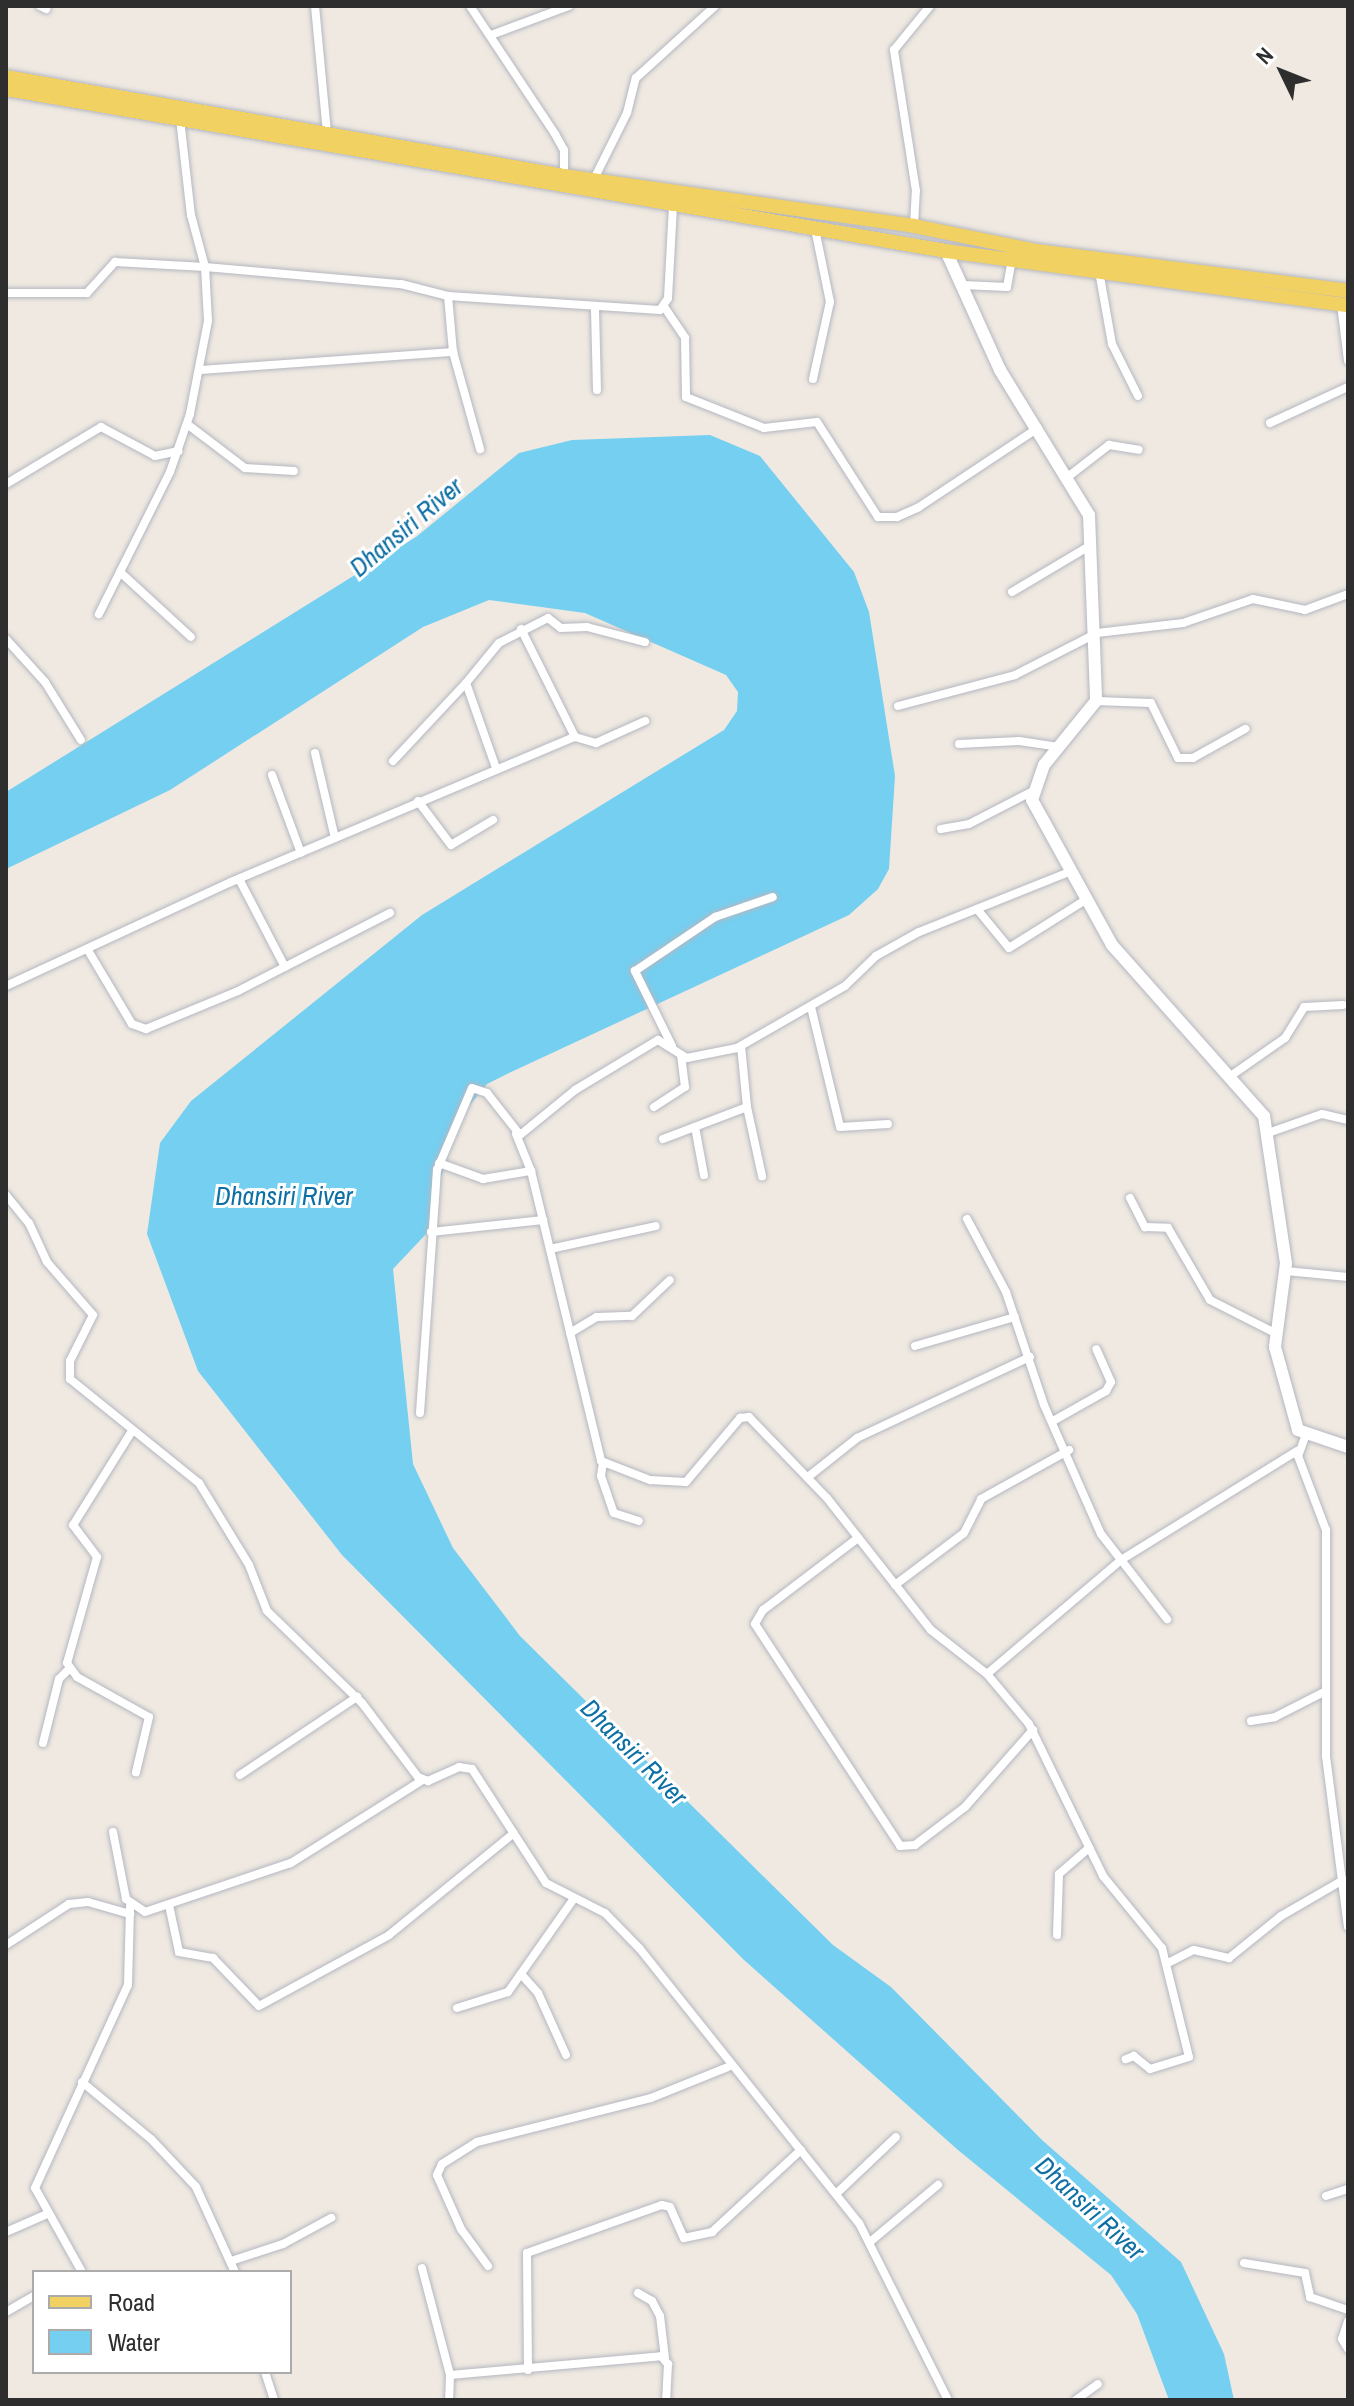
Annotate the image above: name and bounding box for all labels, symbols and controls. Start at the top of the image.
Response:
north arrow [1242,32,1322,112]
text: N [1249,41,1280,71]
water label: Dhansiri River [343,471,469,583]
water label: Dhansiri River [215,1180,353,1212]
water label: Dhansiri River [574,1692,694,1812]
water label: Dhansiri River [1029,2150,1151,2266]
legend [32,2270,292,2374]
text: Road [108,2286,155,2318]
text: Water [108,2326,160,2358]

